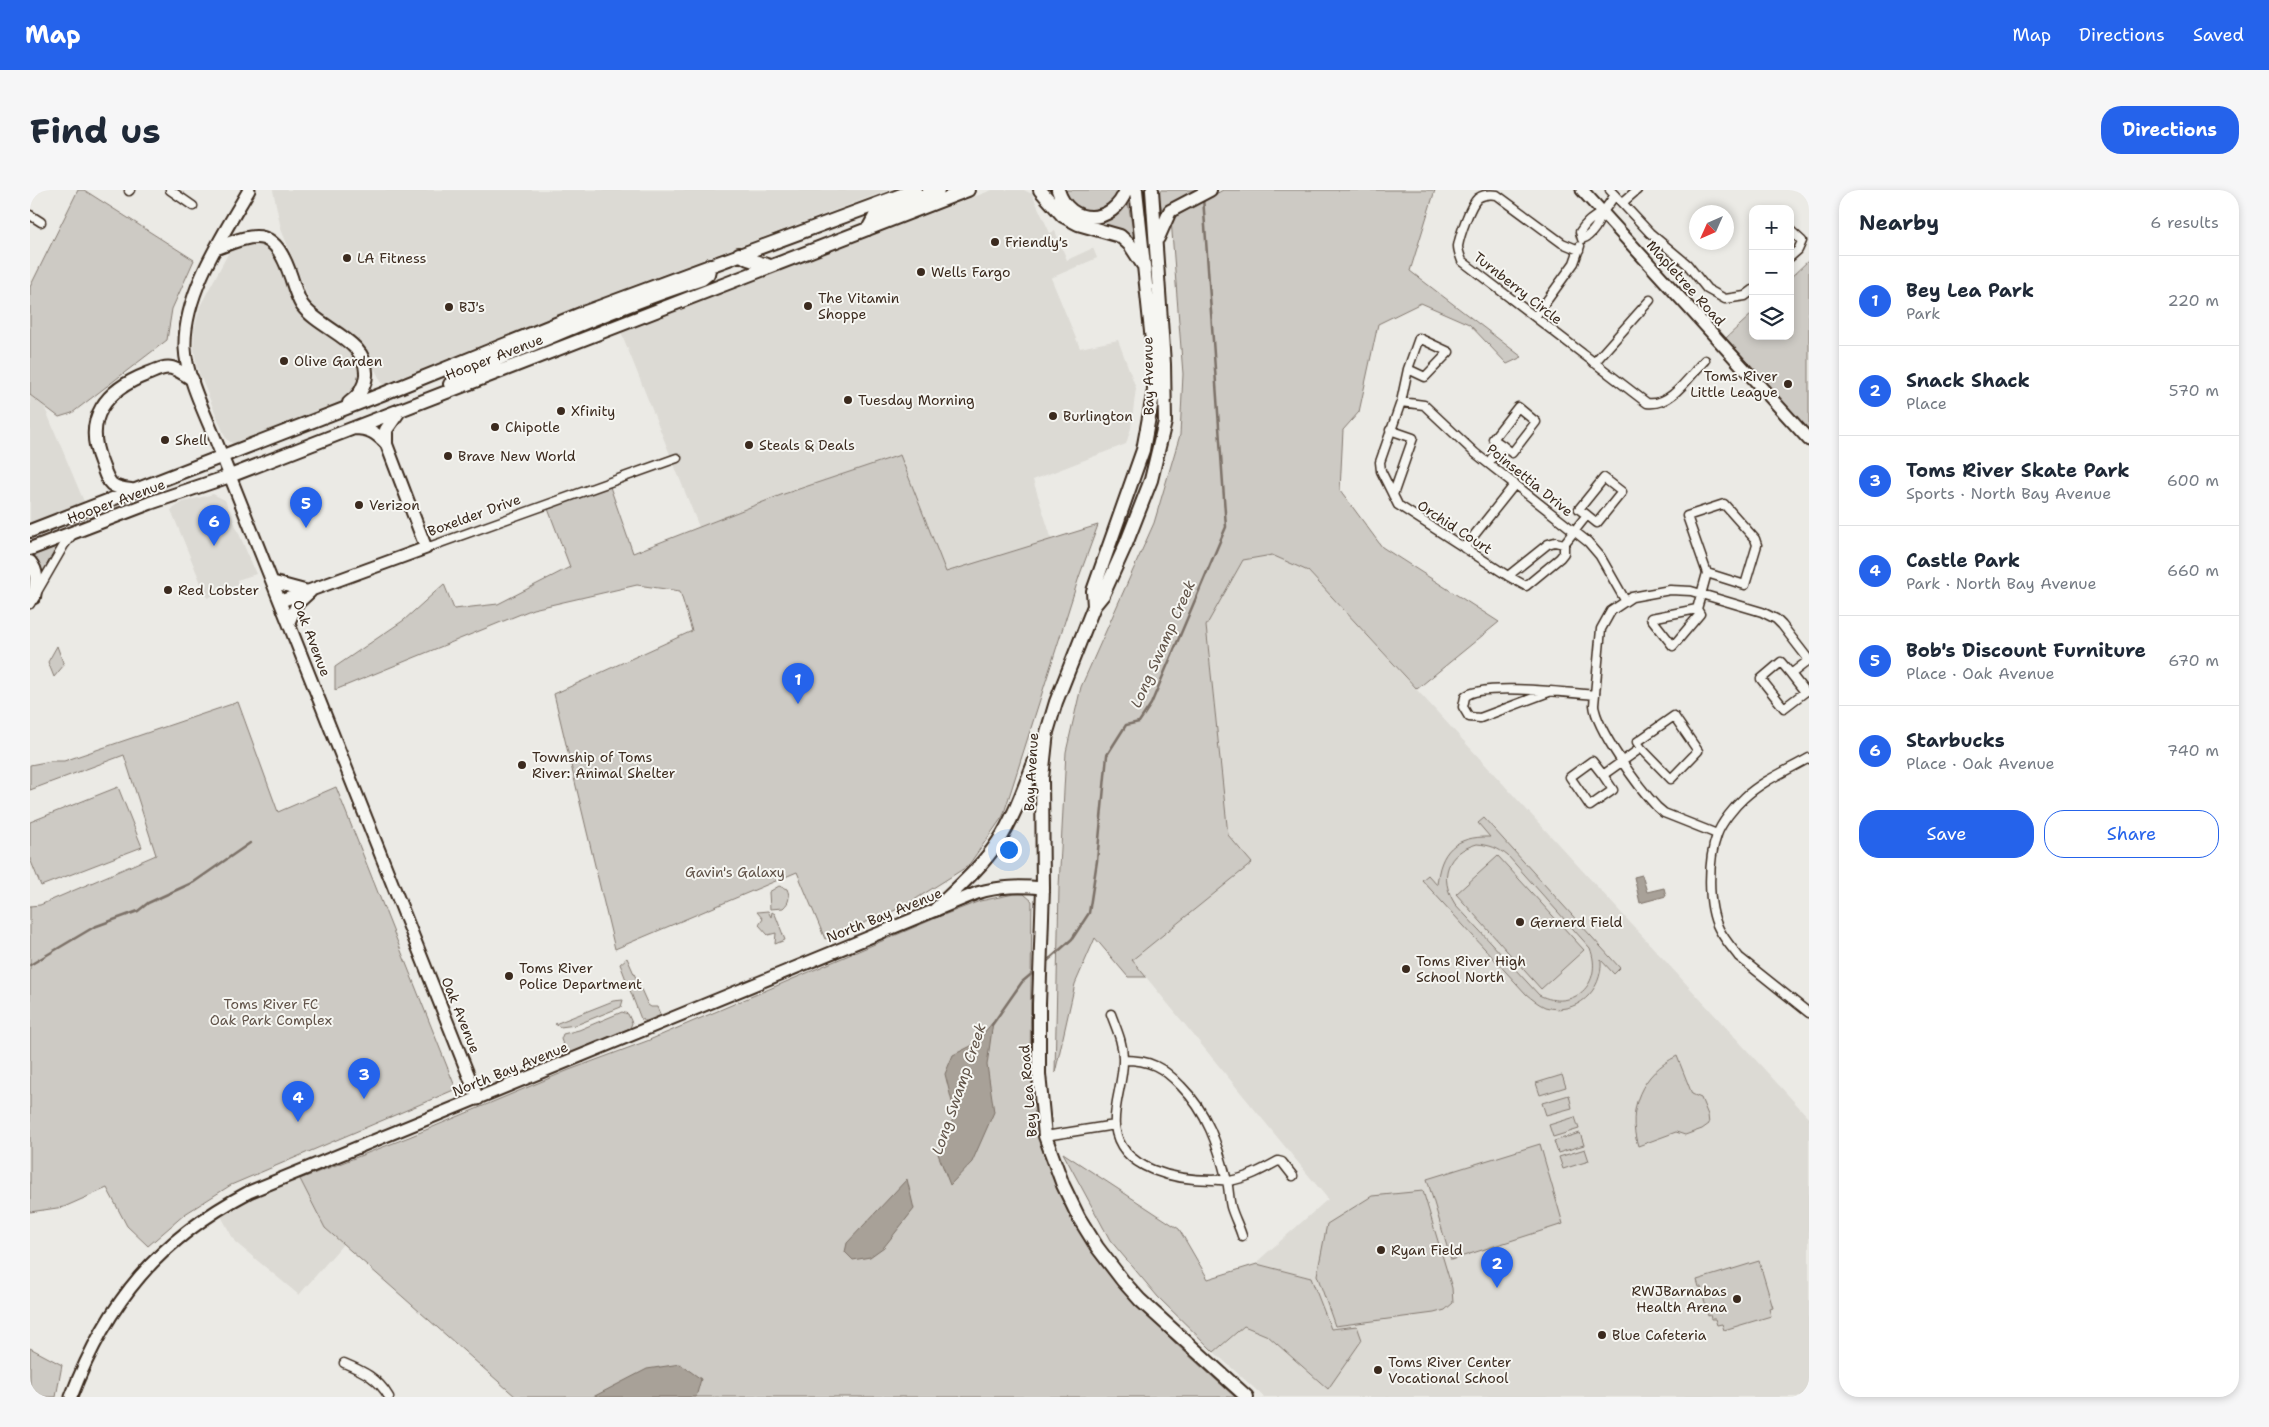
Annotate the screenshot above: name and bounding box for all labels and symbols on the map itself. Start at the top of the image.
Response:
north arrow [1689,205,1734,250]
place label: Friendly's [1005,233,1068,251]
marker: Friendly's [989,236,1001,248]
street label: Mapletree Road [1643,236,1729,330]
street label: Turnberry Circle [1470,248,1566,328]
place label: LA Fitness [357,249,427,267]
marker: LA Fitness [341,252,353,264]
place label: Wells Fargo [931,263,1010,281]
marker: Wells Fargo [915,266,927,278]
place label: The Vitamin Shoppe [818,289,900,323]
place label: BJ's [459,298,485,316]
marker: The Vitamin Shoppe [802,300,814,312]
marker: BJ's [443,301,455,313]
street label: Hooper Avenue [443,330,546,384]
street label: Bay Avenue [1138,336,1158,416]
place label: Olive Garden [294,352,383,370]
marker: Olive Garden [278,355,290,367]
place label: Toms River Little League [1690,367,1778,401]
marker: Toms River Little League [1782,378,1794,390]
place label: Tuesday Morning [858,391,975,409]
marker: Tuesday Morning [842,394,854,406]
place label: Xfinity [571,402,615,420]
marker: Xfinity [555,405,567,417]
place label: Burlington [1063,407,1133,425]
marker: Burlington [1047,410,1059,422]
place label: Chipotle [505,418,560,436]
marker: Chipotle [489,421,501,433]
place label: Shell [175,431,208,449]
marker: Shell [159,434,171,446]
place label: Steals & Deals [759,436,855,454]
marker: Steals & Deals [743,439,755,451]
street label: Poinsettia Drive [1483,440,1577,520]
place label: Brave New World [458,447,576,465]
marker: Brave New World [442,450,454,462]
street label: Hooper Avenue [64,475,168,527]
pin: 5 [290,487,322,528]
street label: Boxelder Drive [425,490,523,540]
place label: Verizon [369,496,420,514]
street label: Orchid Court [1414,496,1496,558]
marker: Verizon [353,499,365,511]
pin: 6 [198,505,230,546]
water label: Long Swamp Creek [1126,577,1200,711]
place label: Red Lobster [178,581,260,599]
marker: Red Lobster [162,584,174,596]
street label: Oak Avenue [289,597,335,679]
pin: 1 [782,663,814,704]
street label: Bay Avenue [1020,732,1042,812]
place label: Township of Toms River: Animal Shelter [532,748,676,782]
marker: Township of Toms River: Animal Shelter [516,759,528,771]
your location [996,837,1022,863]
park label: Gavin's Galaxy [685,863,785,881]
street label: North Bay Avenue [823,884,945,946]
place label: Gernerd Field [1530,913,1622,931]
marker: Gernerd Field [1514,916,1526,928]
place label: Toms River High School North [1416,952,1526,986]
place label: Toms River Police Department [519,959,642,993]
marker: Toms River High School North [1400,963,1412,975]
marker: Toms River Police Department [503,970,515,982]
street label: Oak Avenue [438,974,485,1056]
park label: Toms River FC Oak Park Complex [210,995,332,1029]
water label: Long Swamp Creek [927,1020,991,1157]
street label: North Bay Avenue [449,1038,571,1100]
street label: Bey Lea Road [1015,1044,1041,1138]
pin: 3 [348,1058,380,1099]
pin: 4 [282,1081,314,1122]
place label: Ryan Field [1391,1241,1463,1259]
marker: Ryan Field [1375,1244,1387,1256]
pin: 2 [1481,1247,1513,1288]
place label: RWJBarnabas Health Arena [1632,1282,1727,1316]
marker: RWJBarnabas Health Arena [1731,1293,1743,1305]
place label: Blue Cafeteria [1612,1326,1707,1344]
marker: Blue Cafeteria [1596,1329,1608,1341]
place label: Toms River Center Vocational School [1388,1353,1512,1387]
marker: Toms River Center Vocational School [1372,1364,1384,1376]

